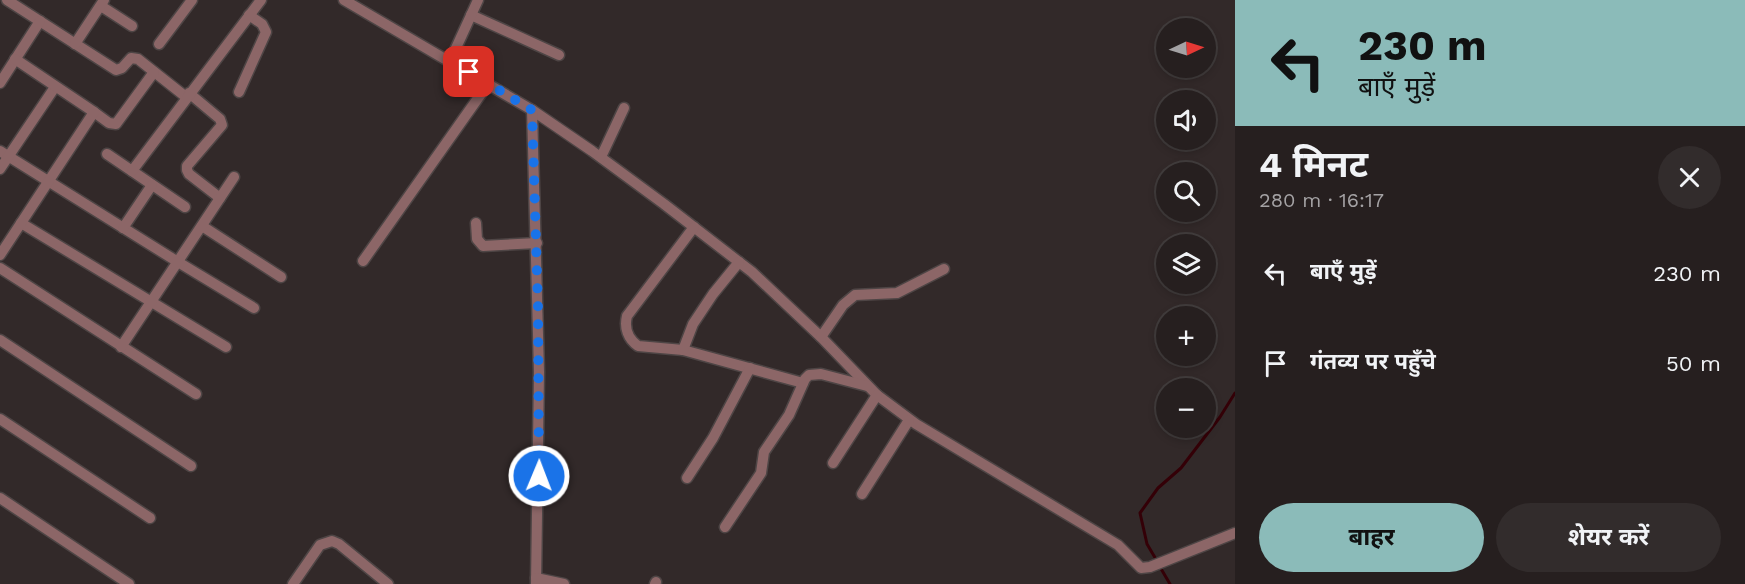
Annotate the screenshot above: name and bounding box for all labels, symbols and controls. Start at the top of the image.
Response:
north arrow [1156,18,1216,78]
map controls [1156,18,1216,438]
text: 230 m [1358,21,1487,70]
icon: left [1259,24,1337,102]
pin [443,46,494,97]
icon: arrive [452,55,485,88]
text: बाएँ मुड़ें [1358,71,1435,103]
button: sound [1156,90,1216,150]
text: 4 मिनट [1259,144,1368,186]
button: close [1658,146,1721,209]
button: search [1156,162,1216,222]
text: 280 m · 16:17 [1259,188,1384,212]
button: layers [1156,234,1216,294]
icon: left [1259,257,1292,290]
text: बाएँ मुड़ें [1310,259,1377,284]
text: 230 m [1653,261,1721,286]
button: + [1156,306,1216,366]
icon: arrive [1259,347,1292,380]
text: गंतव्य पर पहुँचे [1310,349,1436,374]
text: 50 m [1666,351,1721,376]
button: − [1156,378,1216,438]
position arrow [507,444,571,508]
button: बाहर [1259,503,1484,572]
button: शेयर करें [1496,503,1721,572]

